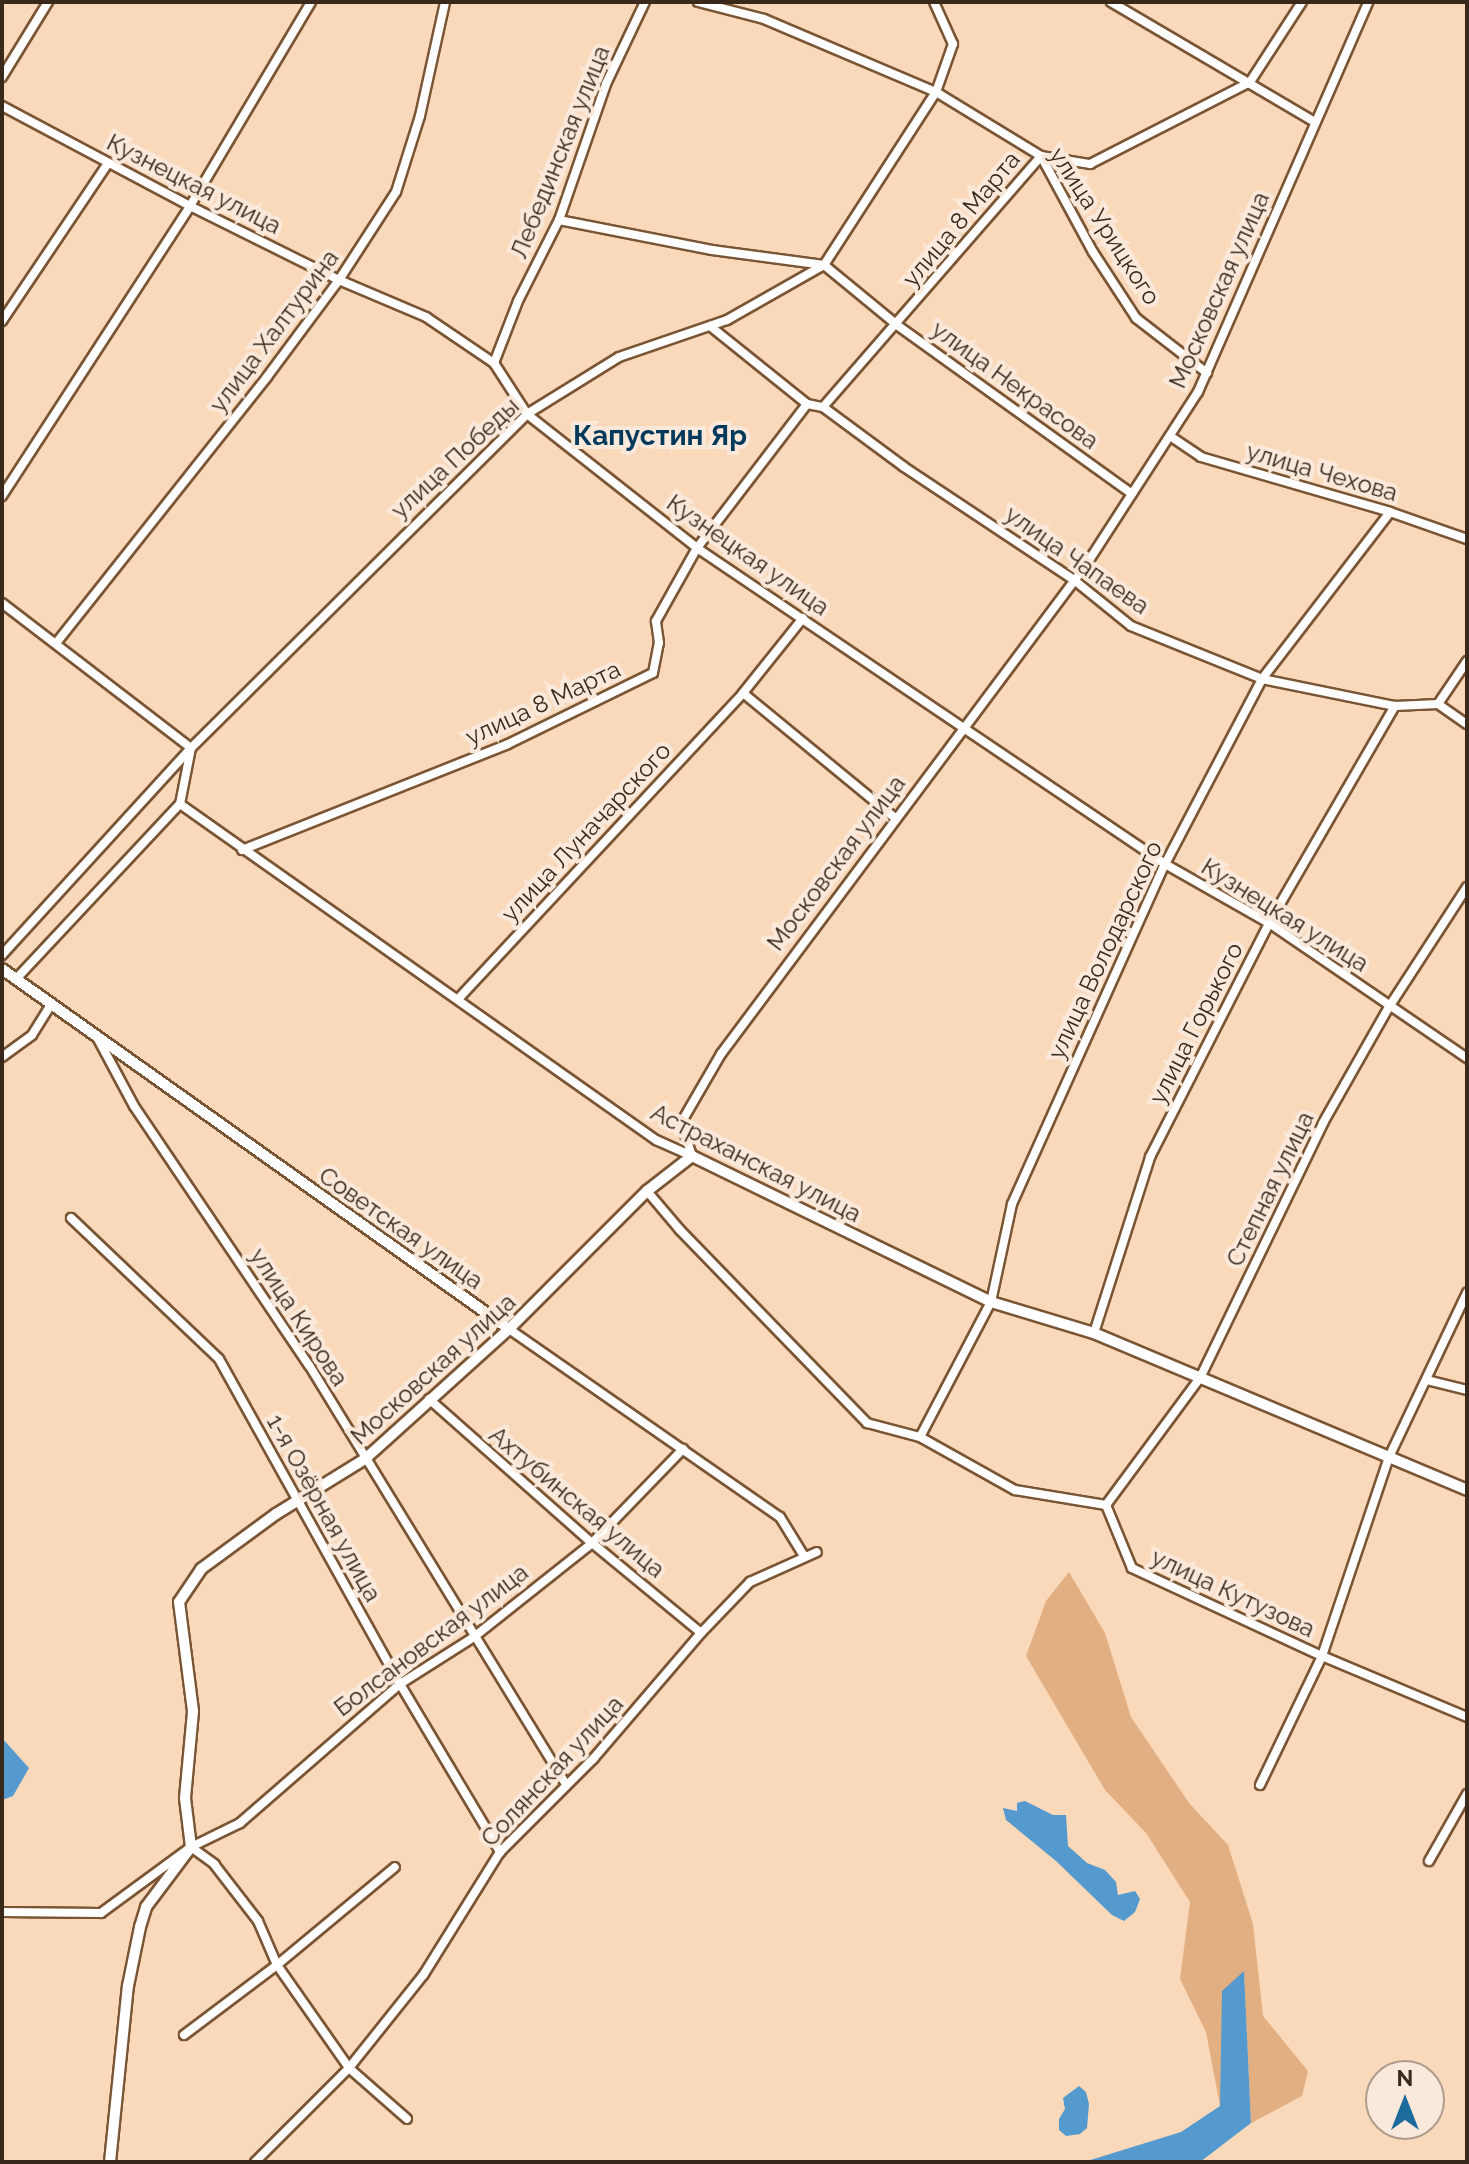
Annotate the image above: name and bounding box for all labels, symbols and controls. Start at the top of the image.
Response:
street label: Лебединская улица [504,41,616,263]
street label: Кузнецкая улица [102,128,286,240]
street label: улица Урицкого [1043,142,1167,310]
street label: улица 8 Марта [896,146,1026,292]
street label: Московская улица [1163,187,1275,393]
street label: улица Халтурина [203,244,345,418]
street label: улица Некрасова [926,315,1104,455]
street label: улица Победы [385,391,525,525]
district label: Капустин Яр [573,419,747,453]
street label: улица Чехова [1243,437,1401,507]
street label: Кузнецкая улица [661,488,835,622]
street label: улица Чапаева [999,500,1155,620]
street label: улица 8 Марта [461,655,625,751]
street label: улица Луначарского [495,736,677,928]
street label: Московская улица [761,770,911,956]
street label: улица Володарского [1042,836,1168,1064]
street label: Кузнецкая улица [1196,852,1374,978]
street label: улица Горького [1143,937,1249,1109]
street label: Астраханская улица [646,1097,866,1229]
street label: Степная улица [1220,1107,1320,1271]
street label: Советская улица [313,1160,489,1296]
street label: улица Кирова [244,1243,354,1391]
street label: Московская улица [344,1287,522,1451]
street label: 1-я Озёрная улица [260,1409,388,1607]
street label: Ахтубинская улица [483,1420,671,1584]
street label: улица Кутузова [1147,1543,1319,1643]
street label: Болсановская улица [328,1557,534,1723]
street label: Солянская улица [475,1690,629,1852]
north arrow [1365,2060,1445,2140]
text: N [1397,2065,1413,2091]

